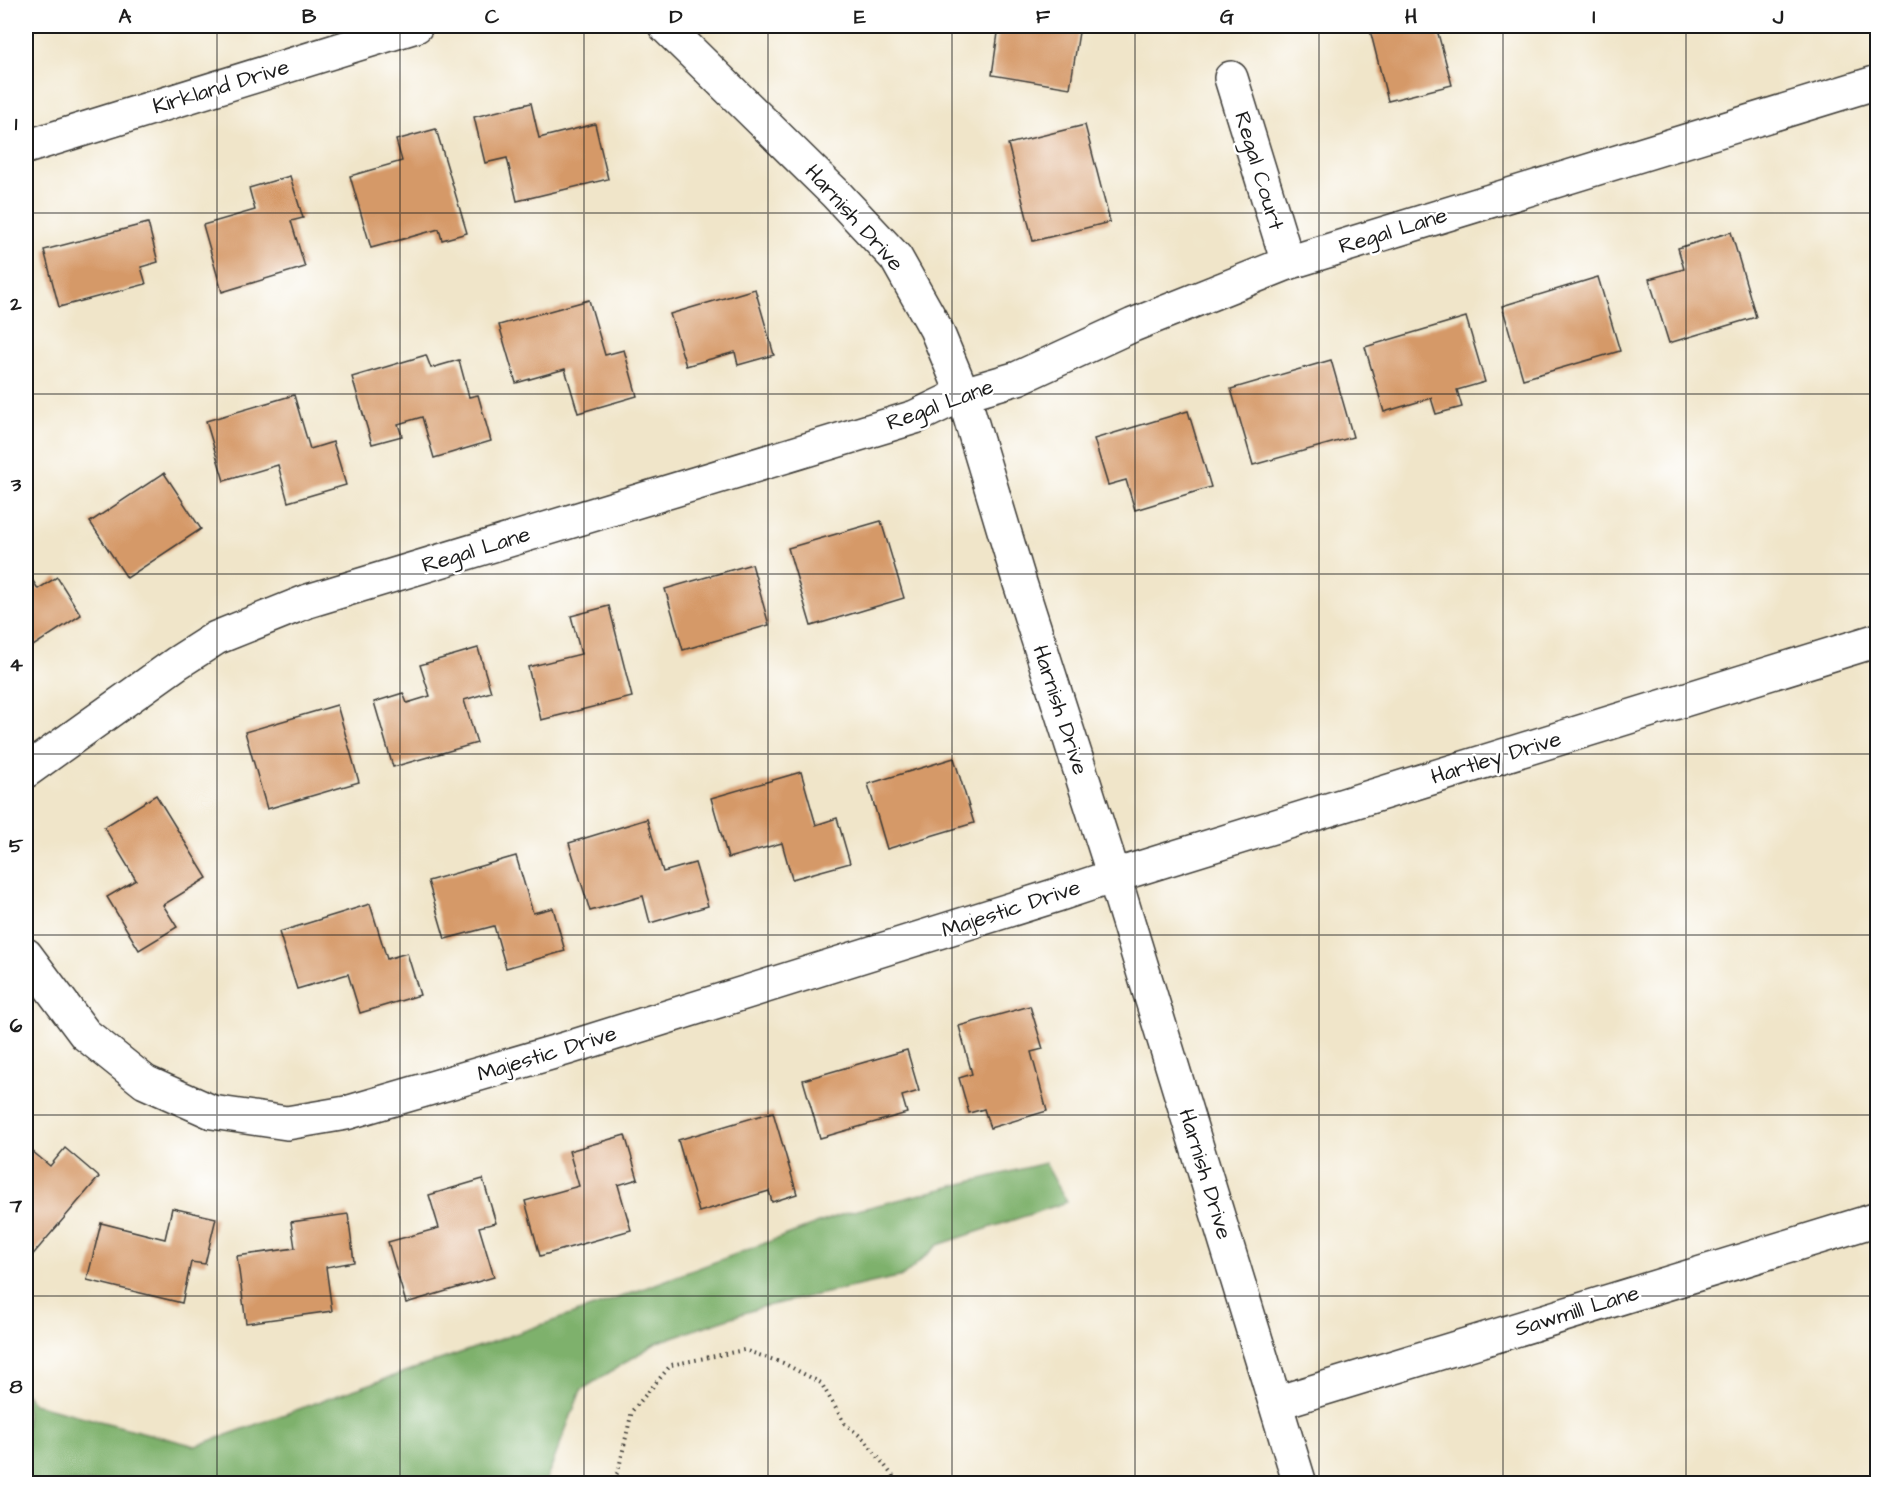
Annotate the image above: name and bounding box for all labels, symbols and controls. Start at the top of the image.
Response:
text: A [119,3,132,31]
text: B [302,3,317,31]
text: C [485,3,500,31]
text: D [670,3,683,31]
text: E [854,3,866,31]
text: F [1036,3,1051,31]
text: G [1220,3,1234,31]
text: H [1405,3,1417,31]
text: I [1592,3,1596,31]
text: J [1772,3,1784,31]
street label: Kirkland Drive [149,52,293,122]
street label: Regal Court [1225,108,1292,235]
text: 1 [15,110,18,138]
street label: Harnish Drive [797,158,911,279]
street label: Regal Lane [1335,200,1451,263]
text: 2 [9,290,22,318]
street label: Regal Lane [882,371,998,440]
text: 3 [10,471,22,499]
street label: Regal Lane [418,519,534,582]
street label: Harnish Drive [1024,641,1096,779]
text: 4 [9,651,23,679]
street label: Hartley Drive [1427,723,1565,793]
text: 5 [9,832,24,860]
street label: Majestic Drive [938,872,1084,946]
text: 6 [10,1012,23,1040]
street label: Majestic Drive [473,1018,621,1090]
street label: Harnish Drive [1170,1105,1240,1243]
text: 7 [9,1192,23,1220]
street label: Sawmill Lane [1511,1277,1643,1345]
text: 8 [10,1373,23,1401]

